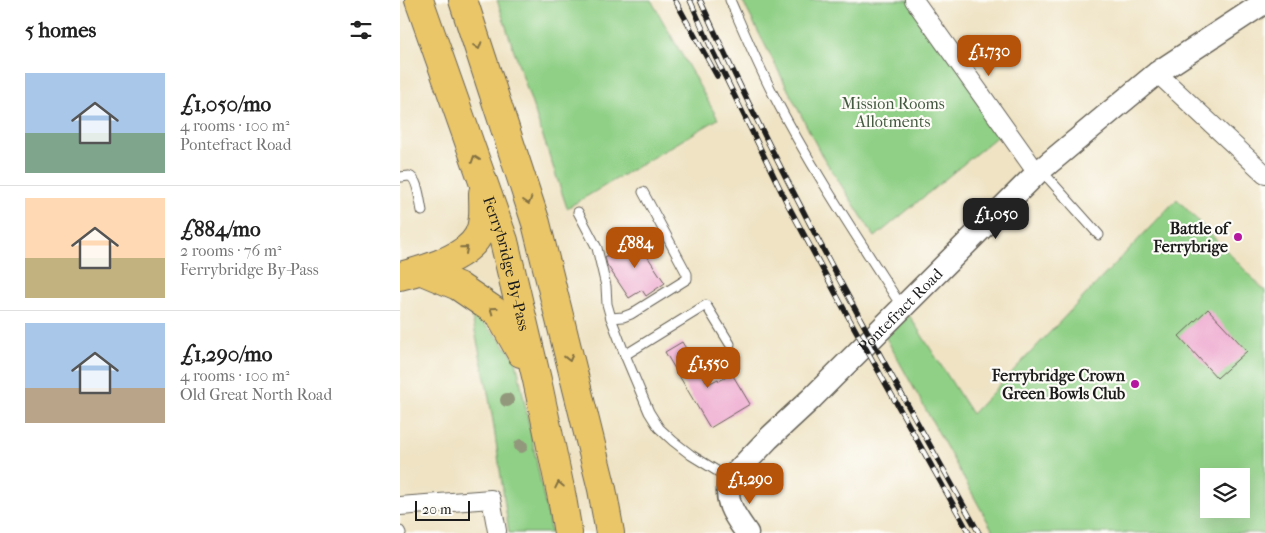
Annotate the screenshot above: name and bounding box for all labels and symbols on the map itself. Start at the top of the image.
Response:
pin: £1,730 [948,34,1030,77]
one-way arrow [473,42,483,50]
park label: Mission Rooms Allotments [841,94,945,131]
one-way arrow [470,155,480,164]
street label: Ferrybridge By-Pass [479,194,534,333]
one-way arrow [523,196,533,205]
pin: £1,050 [955,198,1037,240]
place label: Battle of Ferrybrige [1152,219,1232,257]
pin: £884 [605,226,665,269]
marker: Battle of Ferrybrige [1232,231,1244,243]
one-way arrow [459,246,468,255]
street label: Pontefract Road [854,264,947,356]
one-way arrow [489,307,499,316]
pin: £1,550 [667,346,749,389]
one-way arrow [563,354,574,363]
place label: Ferrybridge Crown Green Bowls Club [991,366,1126,403]
marker: Ferrybridge Crown Green Bowls Club [1129,378,1141,390]
pin: £1,290 [709,462,791,505]
one-way arrow [555,481,565,490]
scale bar [415,498,470,521]

